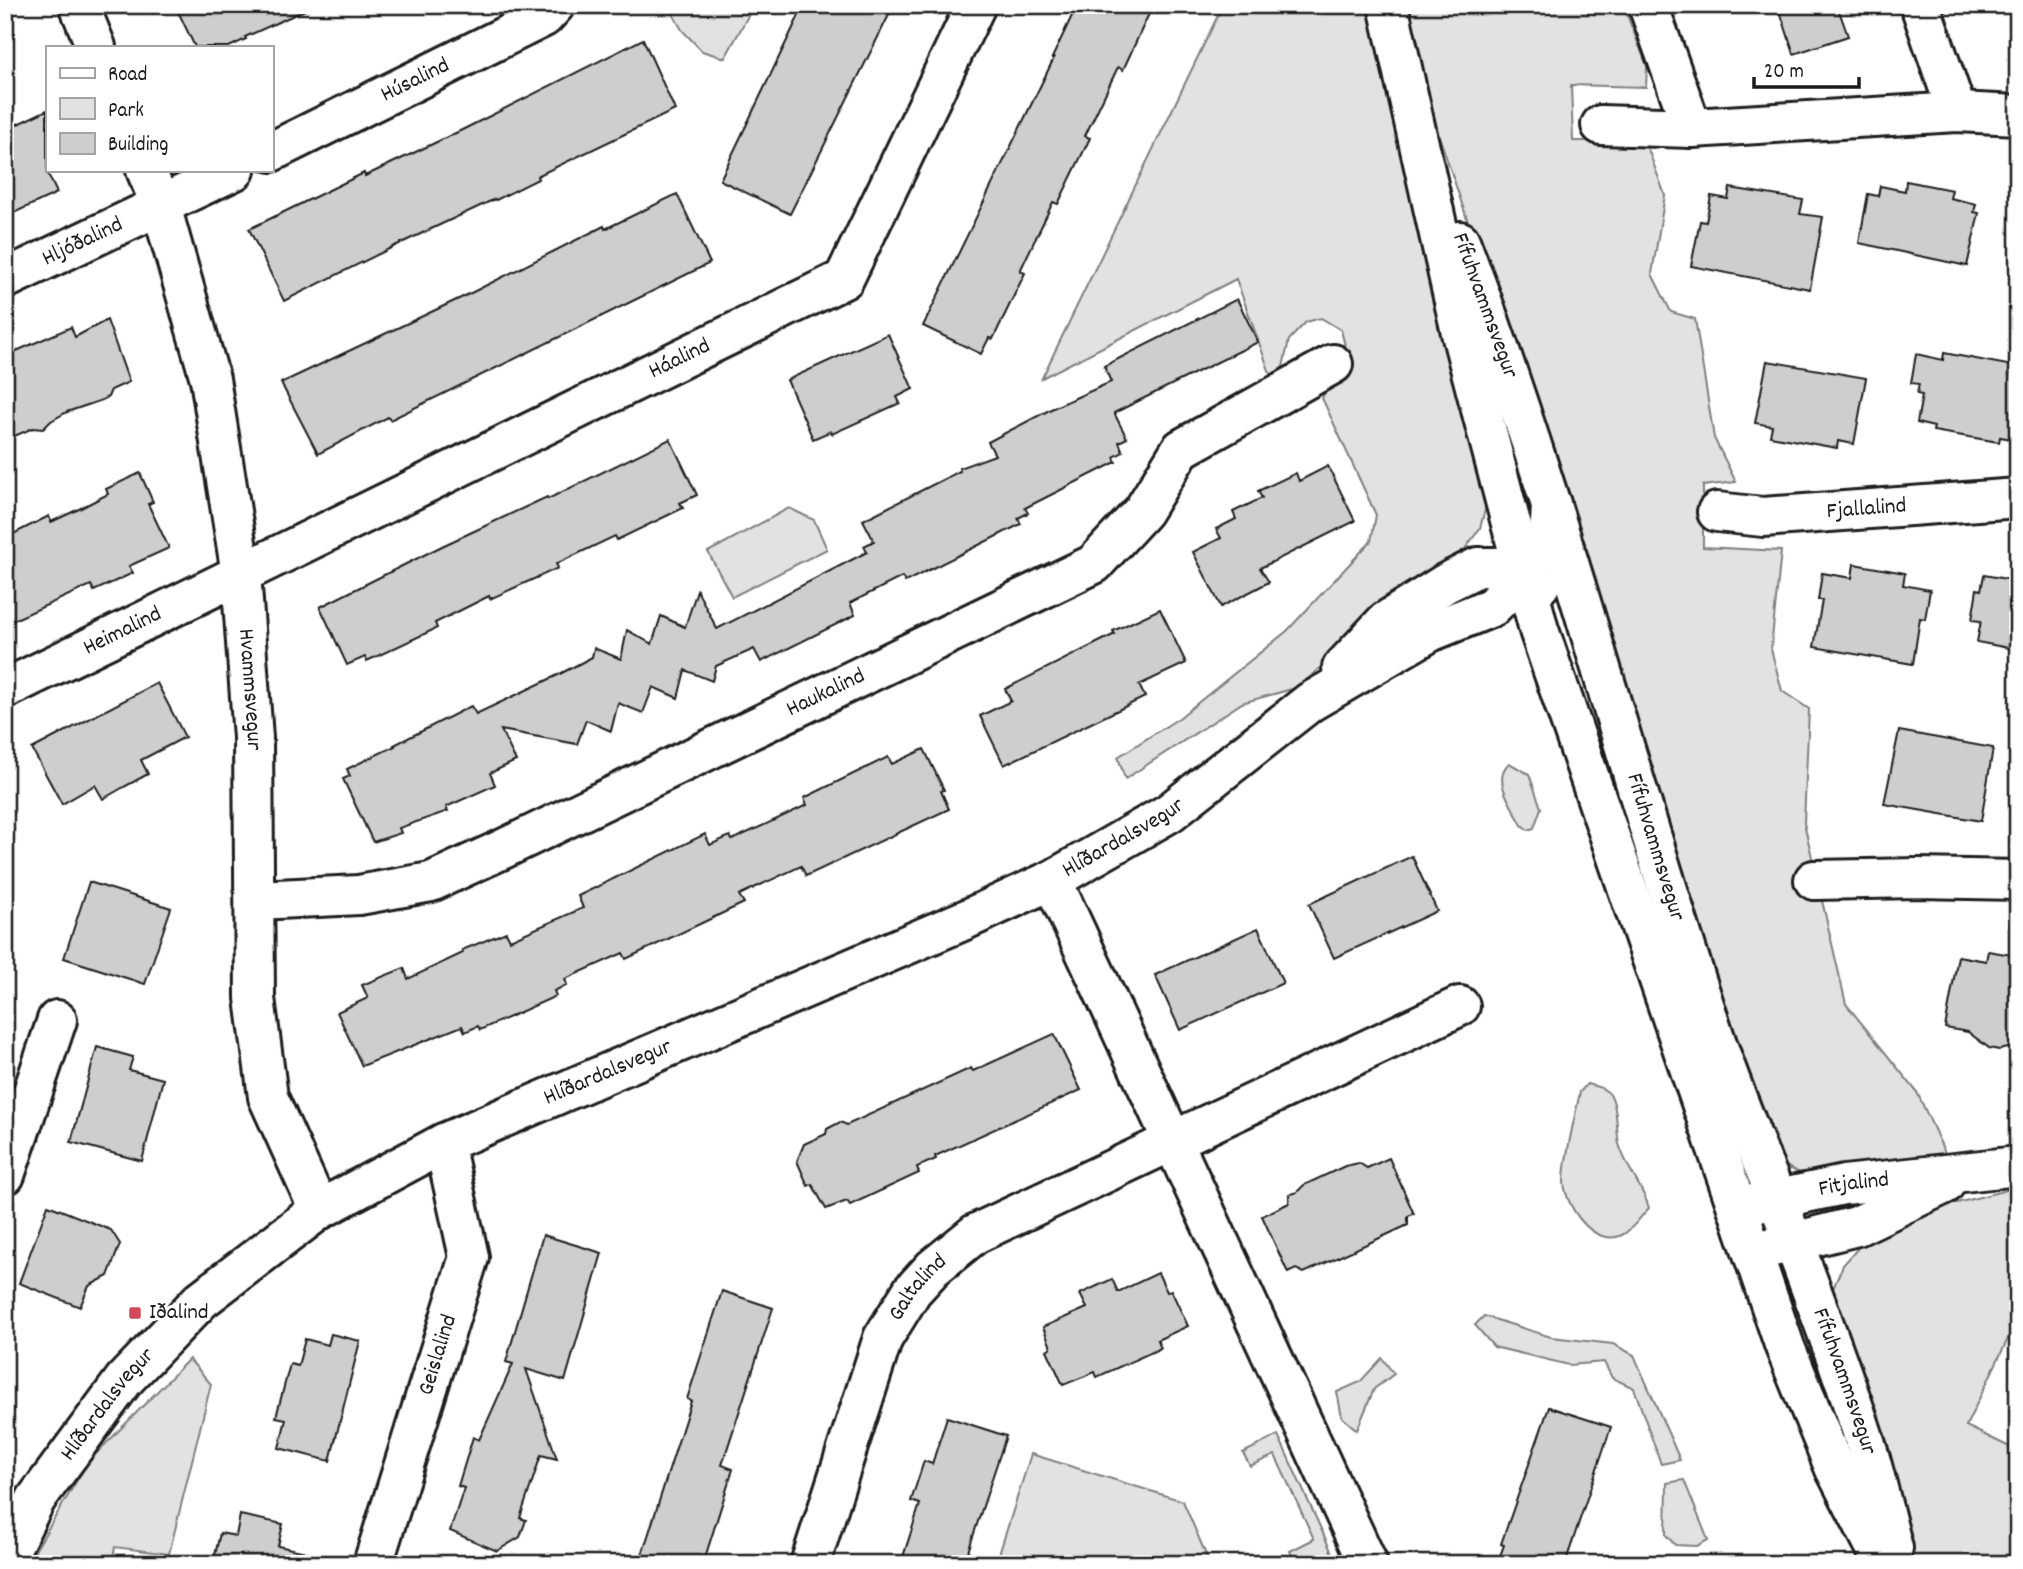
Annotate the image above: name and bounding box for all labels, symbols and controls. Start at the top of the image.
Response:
legend [46,46,273,172]
scale bar [1754,46,1858,90]
street label: Húsalind [375,50,455,112]
text: 20 m [1764,58,1804,88]
text: Road [108,61,147,91]
text: Park [108,97,144,127]
text: Building [108,131,168,161]
street label: Hljóðalind [37,209,129,276]
street label: Fífuhvammsvegur [1442,228,1526,384]
street label: Háalind [643,330,716,388]
street label: Fjallalind [1825,490,1908,529]
street label: Heimalind [78,598,168,665]
street label: Hvammsvegur [229,628,270,751]
street label: Haukalind [781,660,871,726]
street label: Fífuhvammsvegur [1617,769,1693,926]
street label: Hlíðardalsvegur [1056,790,1192,887]
street label: Hlíðardalsvegur [539,1031,678,1115]
street label: Fitjalind [1815,1164,1891,1206]
street label: Galtalind [881,1246,954,1328]
place label: Iðalind [149,1297,209,1330]
street label: Fífuhvammsvegur [1803,1304,1885,1459]
marker: Iðalind [127,1305,143,1321]
street label: Geislalind [410,1310,467,1400]
street label: Hlíðardalsvegur [53,1340,163,1468]

